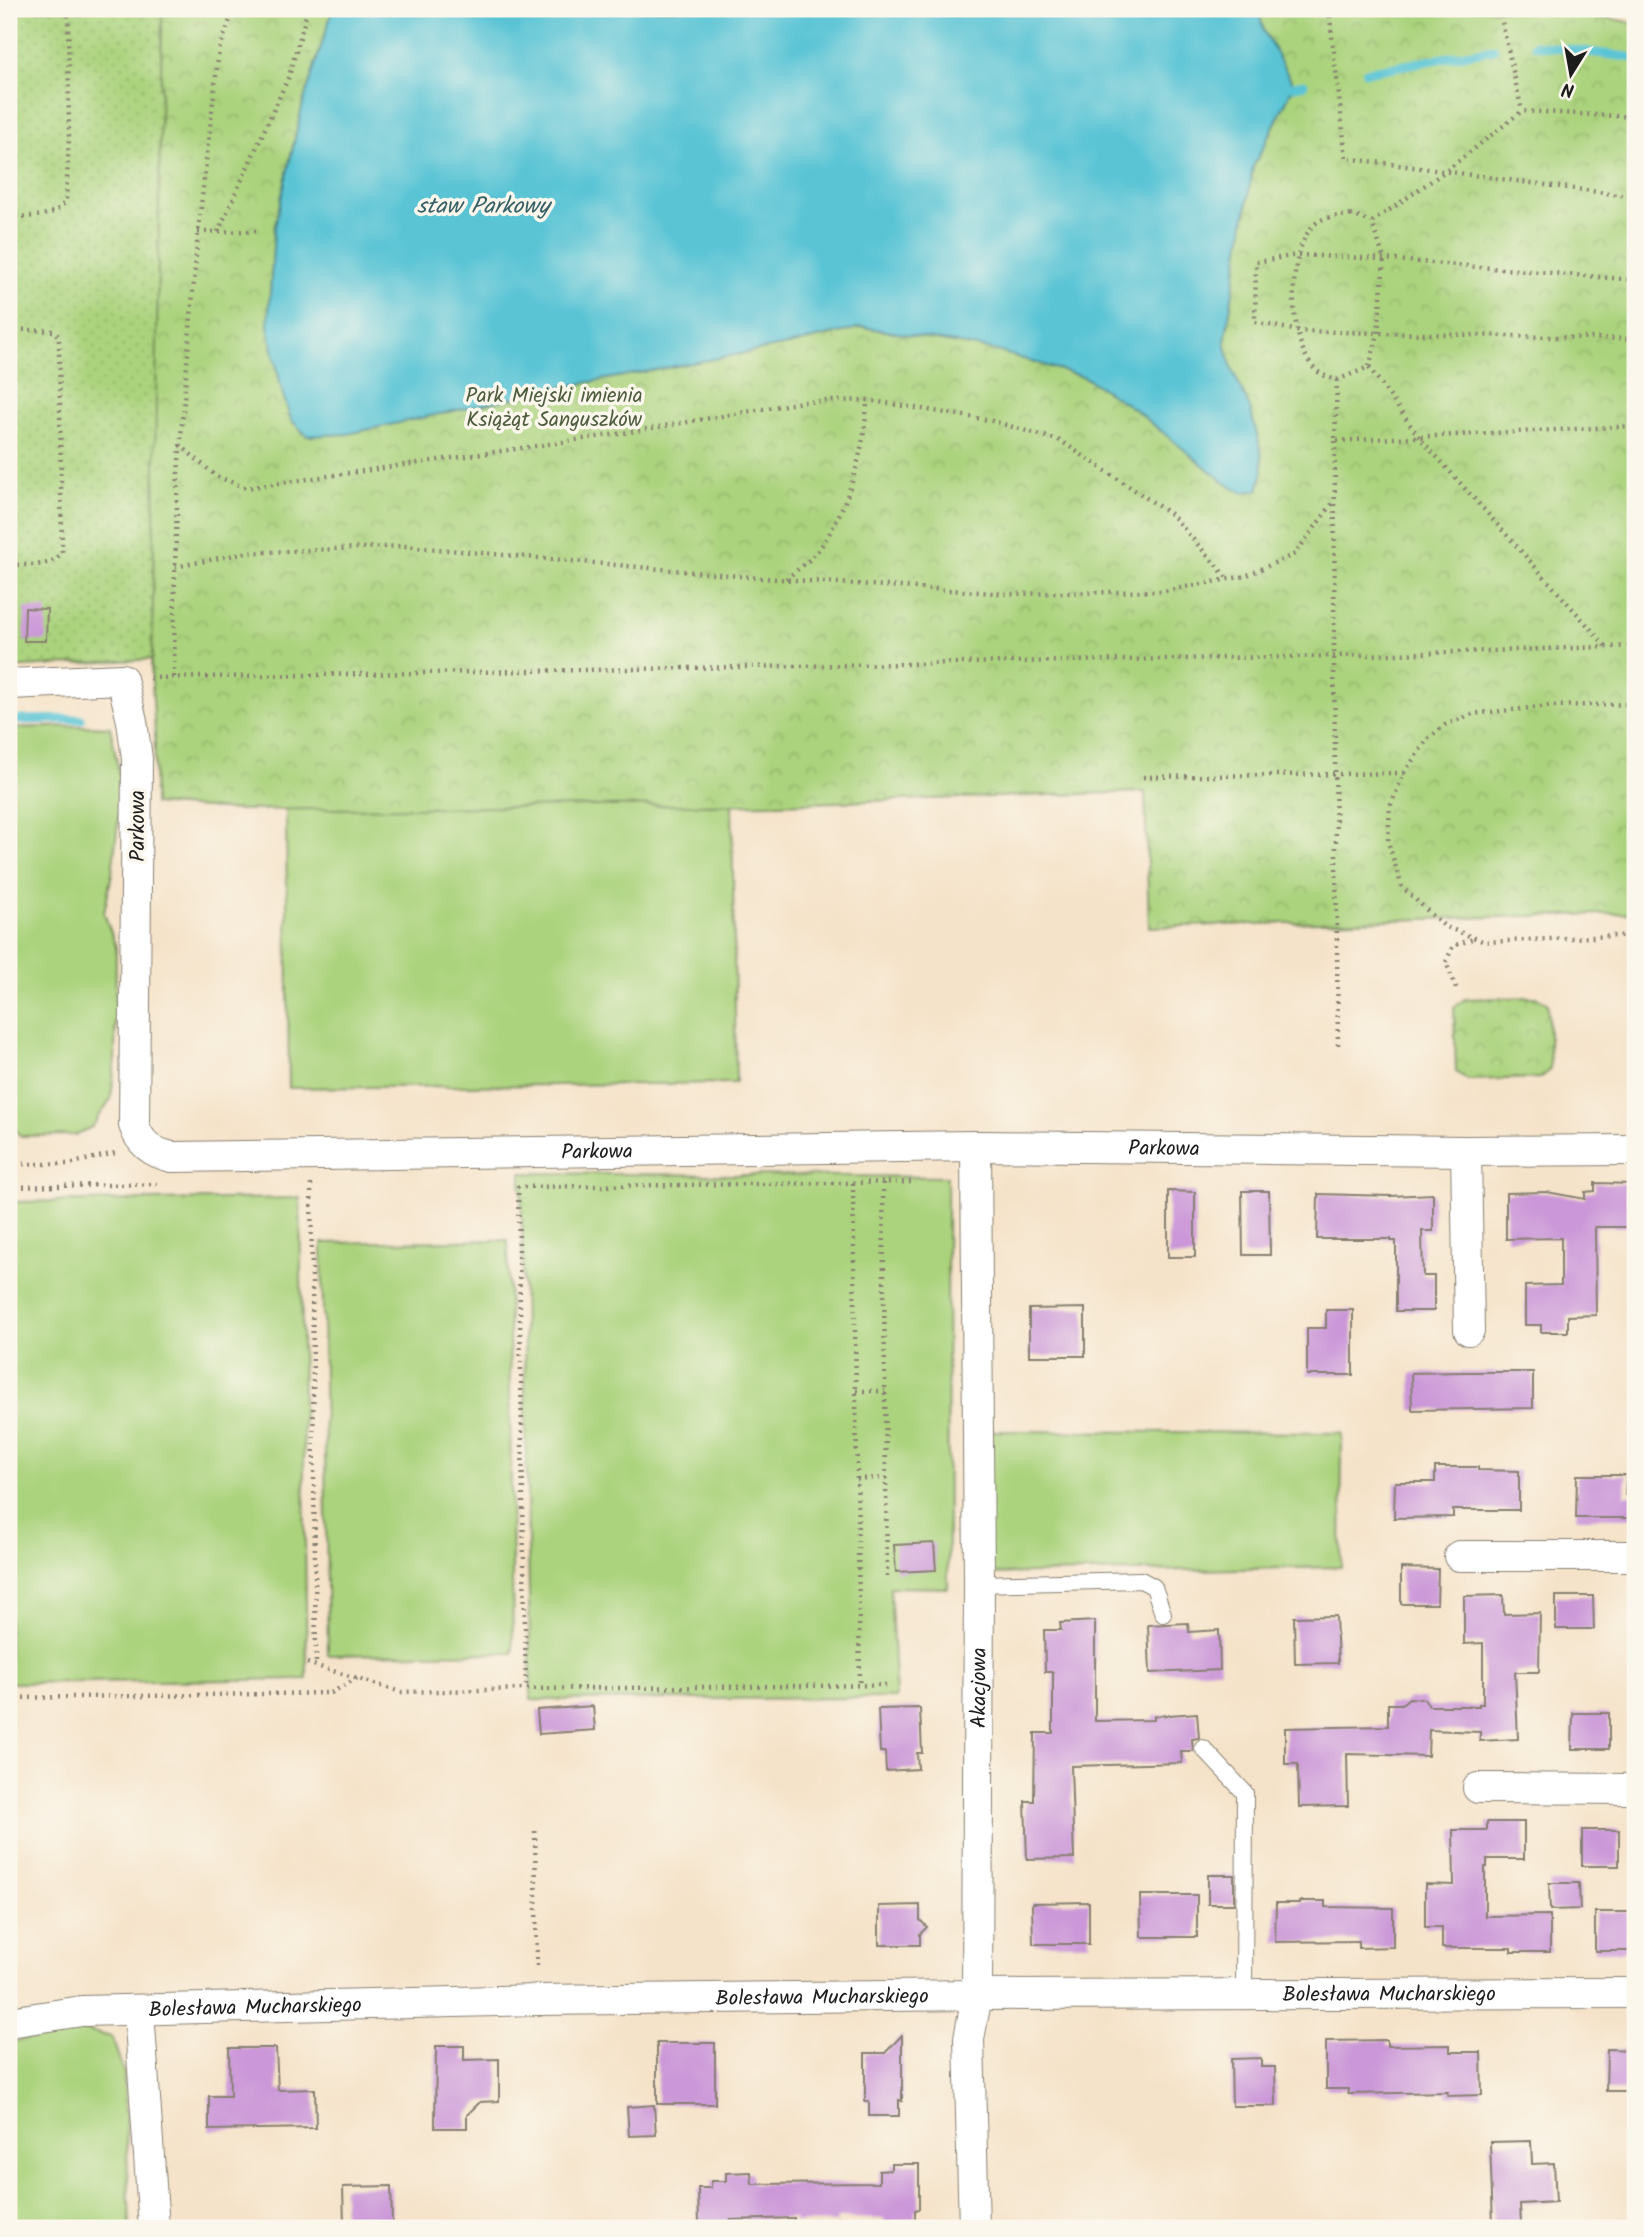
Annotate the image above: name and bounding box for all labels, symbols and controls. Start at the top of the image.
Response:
north arrow [1536,38,1606,108]
text: N [1559,73,1577,105]
water label: staw Parkowy [417,189,552,225]
park label: Park Miejski imienia Książąt Sanguszków [465,380,643,437]
street label: Parkowa [122,790,155,862]
street label: Parkowa [1128,1133,1200,1166]
street label: Parkowa [561,1136,633,1170]
street label: Akacjowa [963,1647,997,1728]
street label: Bolesława Mucharskiego [1282,1978,1496,2012]
street label: Bolesława Mucharskiego [715,1981,929,2016]
street label: Bolesława Mucharskiego [148,1989,362,2027]

